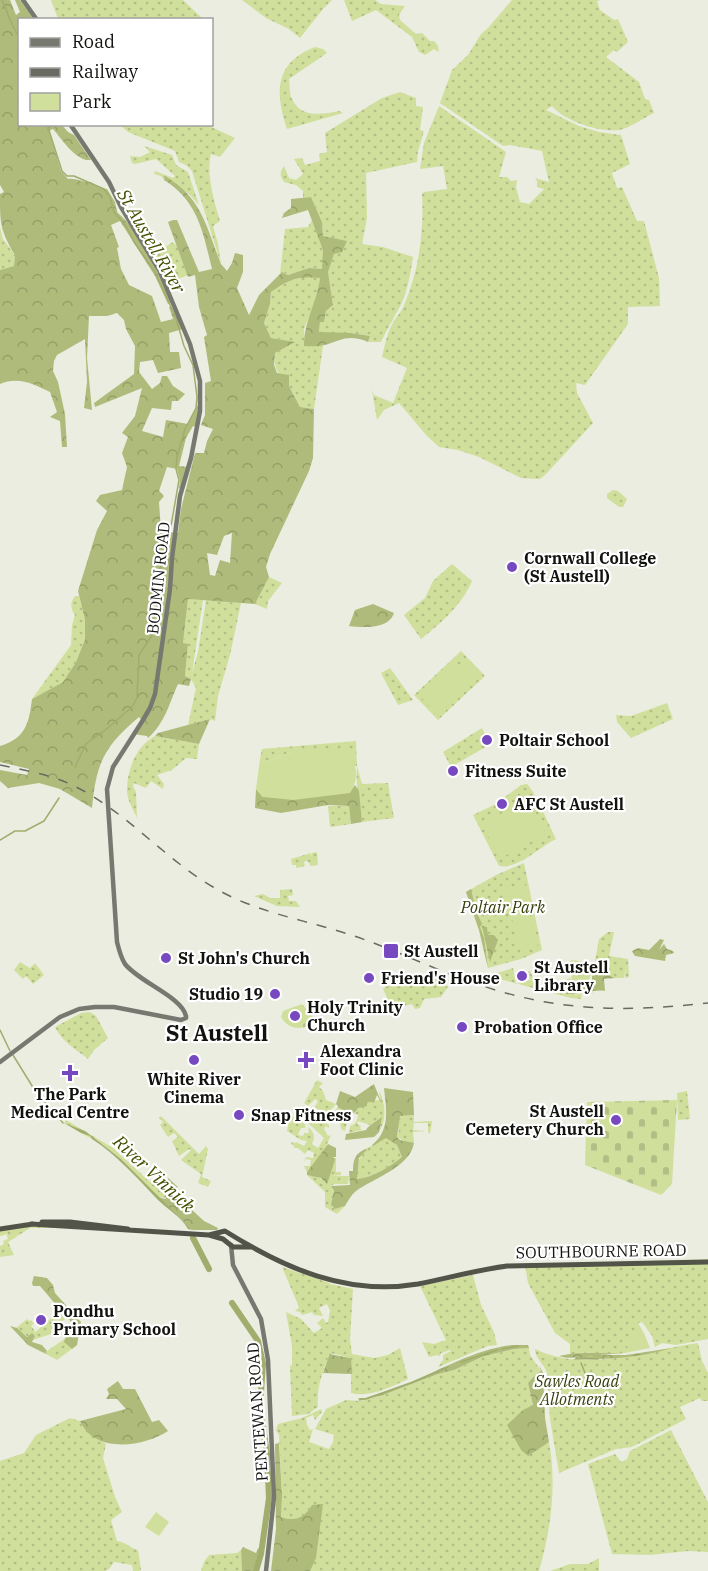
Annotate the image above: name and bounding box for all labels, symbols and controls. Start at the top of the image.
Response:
legend [18,18,213,126]
text: Road [72,30,115,53]
text: Railway [72,60,138,83]
text: Park [72,90,112,113]
water label: St Austell River [112,184,191,298]
street label: BODMIN ROAD [142,521,174,635]
place label: Cornwall College (St Austell) [524,548,656,586]
marker: Cornwall College (St Austell) [505,560,519,574]
place label: Poltair School [499,730,609,750]
marker: Poltair School [480,733,494,747]
place label: Fitness Suite [465,761,566,781]
marker: Fitness Suite [446,764,460,778]
place label: AFC St Austell [514,794,624,814]
marker: AFC St Austell [495,797,509,811]
park label: Poltair Park [460,897,546,917]
place label: St Austell [404,941,478,961]
marker: St Austell [382,942,400,960]
place label: St John's Church [178,948,310,968]
marker: St John's Church [159,951,173,965]
place label: St Austell Library [534,957,608,995]
place label: Friend's House [381,968,500,988]
marker: St Austell Library [515,969,529,983]
marker: Friend's House [362,971,376,985]
place label: Studio 19 [189,984,263,1004]
marker: Studio 19 [268,987,282,1001]
place label: Holy Trinity Church [307,997,404,1035]
marker: Holy Trinity Church [288,1009,302,1023]
place label: Probation Office [474,1017,603,1037]
district label: St Austell [166,1018,268,1047]
marker: Probation Office [455,1020,469,1034]
place label: Alexandra Foot Clinic [320,1041,404,1079]
marker: Alexandra Foot Clinic [297,1051,315,1069]
marker: White River Cinema [187,1053,201,1067]
marker: The Park Medical Centre [61,1064,79,1082]
place label: White River Cinema [147,1069,241,1107]
place label: The Park Medical Centre [11,1084,129,1122]
place label: St Austell Cemetery Church [465,1101,604,1139]
place label: Snap Fitness [251,1105,351,1125]
marker: Snap Fitness [232,1108,246,1122]
marker: St Austell Cemetery Church [609,1113,623,1127]
water label: River Vinnick [108,1129,200,1218]
street label: SOUTHBOURNE ROAD [515,1240,687,1262]
place label: Pondhu Primary School [53,1301,176,1339]
marker: Pondhu Primary School [34,1313,48,1327]
street label: PENTEWAN ROAD [242,1342,272,1482]
park label: Sawles Road Allotments [534,1371,620,1409]

